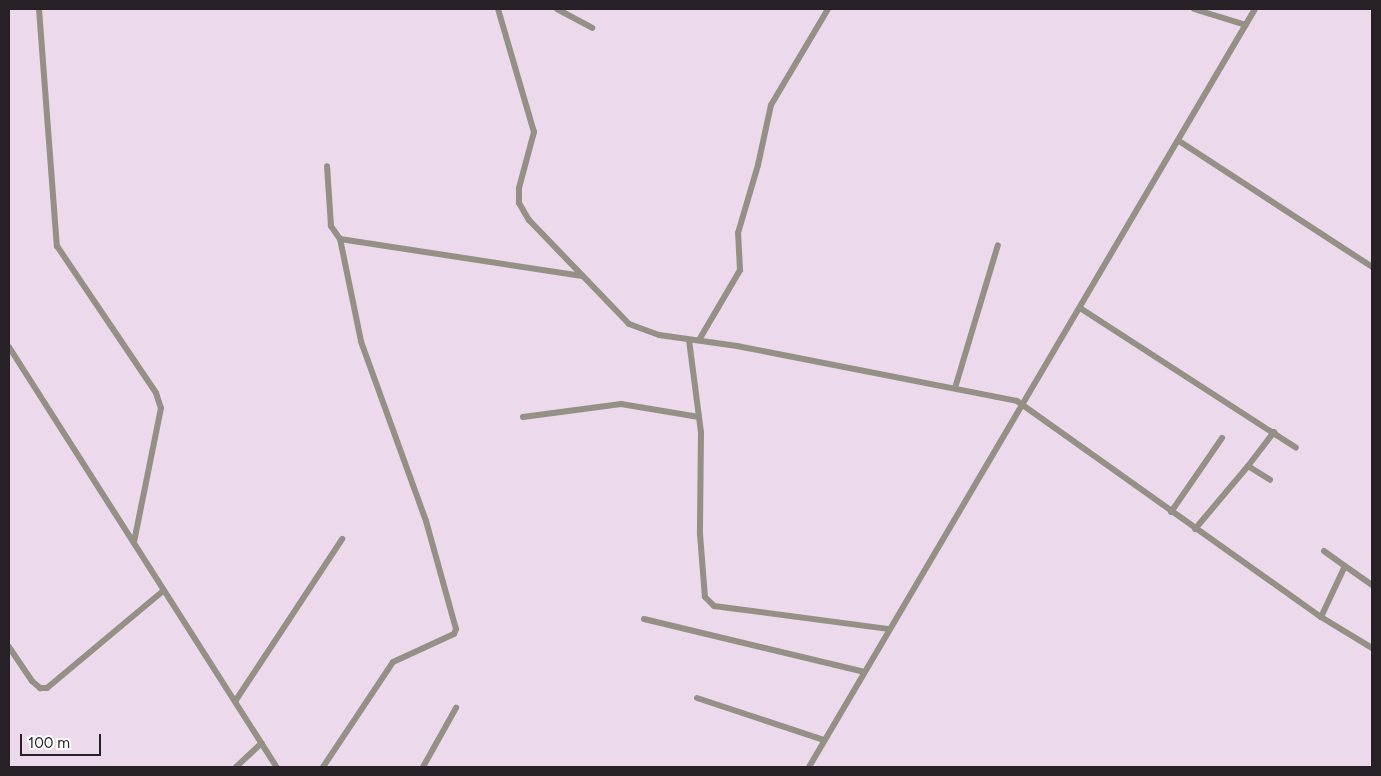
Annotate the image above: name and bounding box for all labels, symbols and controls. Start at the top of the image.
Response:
scale bar [22,724,104,756]
text: 100 m [28,734,70,752]

